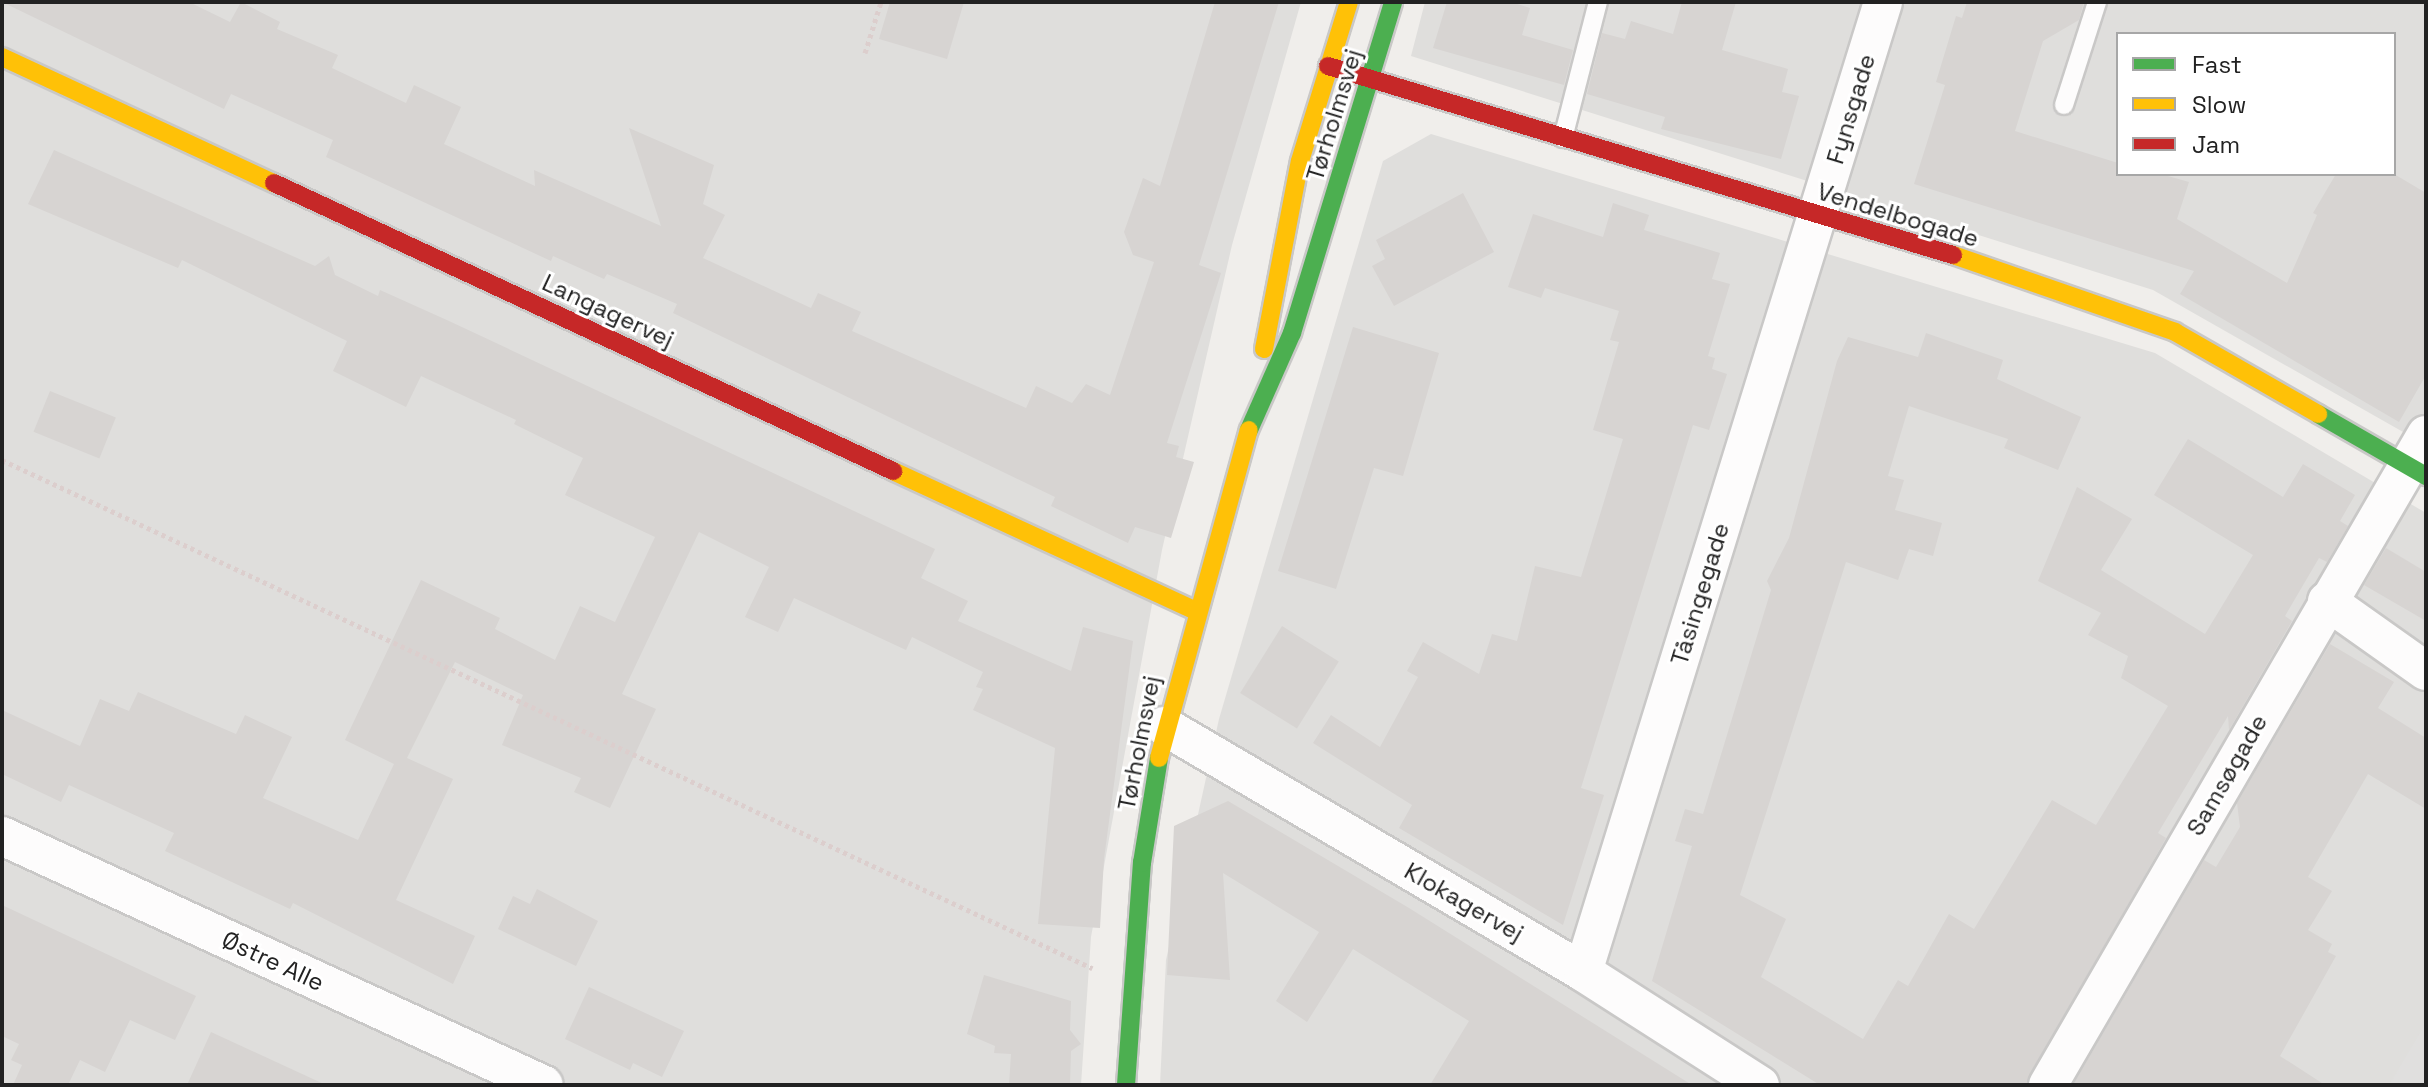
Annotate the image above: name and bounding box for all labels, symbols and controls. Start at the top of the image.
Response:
legend [2116,32,2396,176]
street label: Tørholmsvej [1300,46,1368,184]
text: Fast [2192,49,2242,80]
street label: Fynsgade [1821,50,1881,168]
text: Slow [2192,89,2246,120]
text: Jam [2192,129,2240,160]
street label: Vendelbogade [1814,177,1982,253]
street label: Langagervej [538,268,678,354]
street label: Tåsingegade [1665,519,1735,669]
street label: Tørholmsvej [1112,673,1166,813]
street label: Samsøgade [2181,709,2273,841]
street label: Klokagervej [1399,856,1529,948]
street label: Østre Alle [217,925,329,997]

